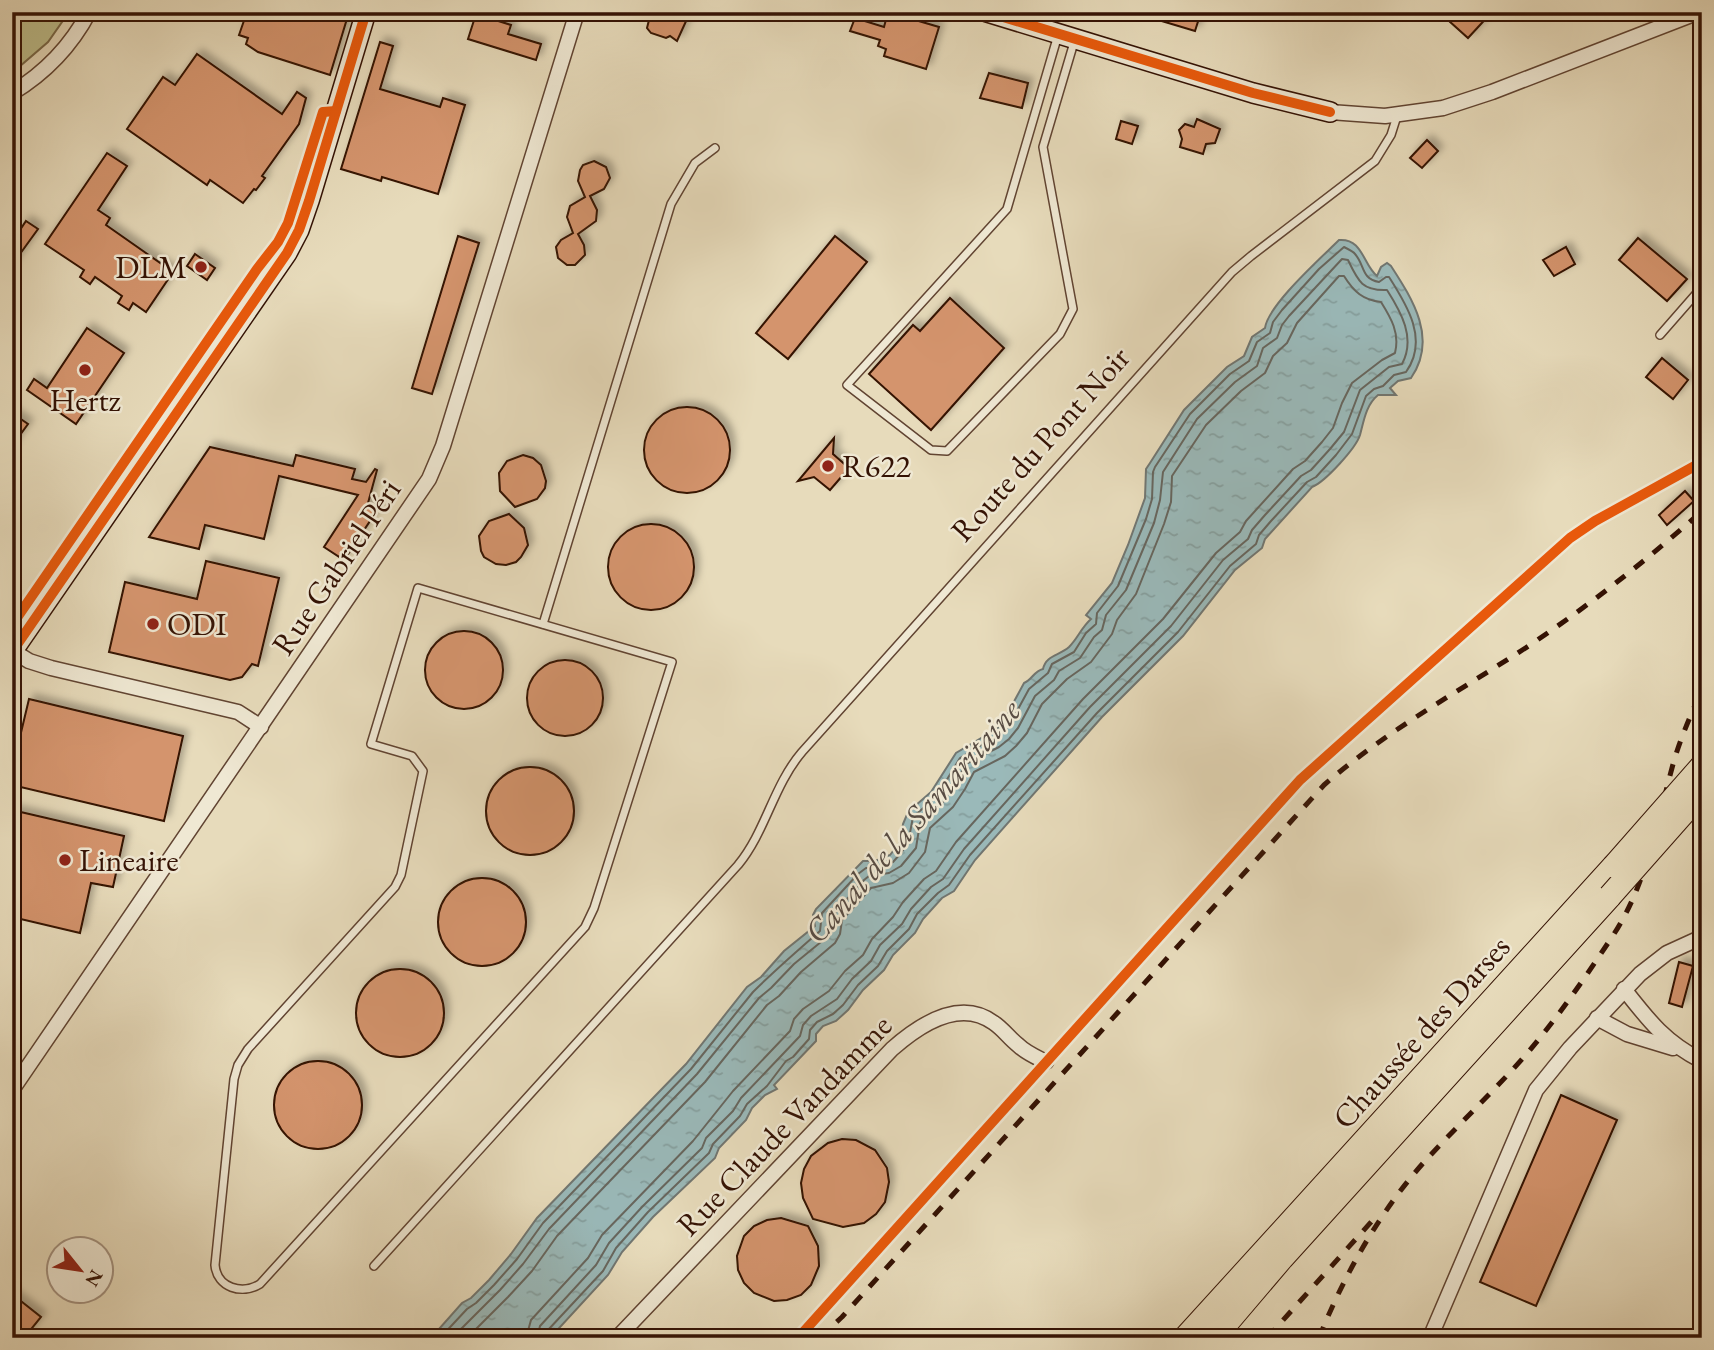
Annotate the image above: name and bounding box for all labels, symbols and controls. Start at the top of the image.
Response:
place label: DLM [115,246,187,288]
marker: DLM [193,259,209,275]
street label: Route du Pont Noir [941,337,1139,551]
marker: Hertz [77,362,93,378]
place label: Hertz [49,379,121,421]
place label: R622 [842,445,912,487]
marker: R622 [820,458,836,474]
street label: Rue Gabriel Péri [262,471,410,663]
place label: ODI [167,603,227,645]
marker: ODI [145,616,161,632]
water label: Canal de la Samaritaine [794,689,1030,952]
place label: Lineaire [79,839,179,881]
marker: Lineaire [57,852,73,868]
street label: Chaussée des Darses [1323,926,1519,1138]
street label: Rue Claude Vandamme [667,1005,901,1245]
north arrow [46,1234,116,1304]
text: N [79,1265,109,1292]

